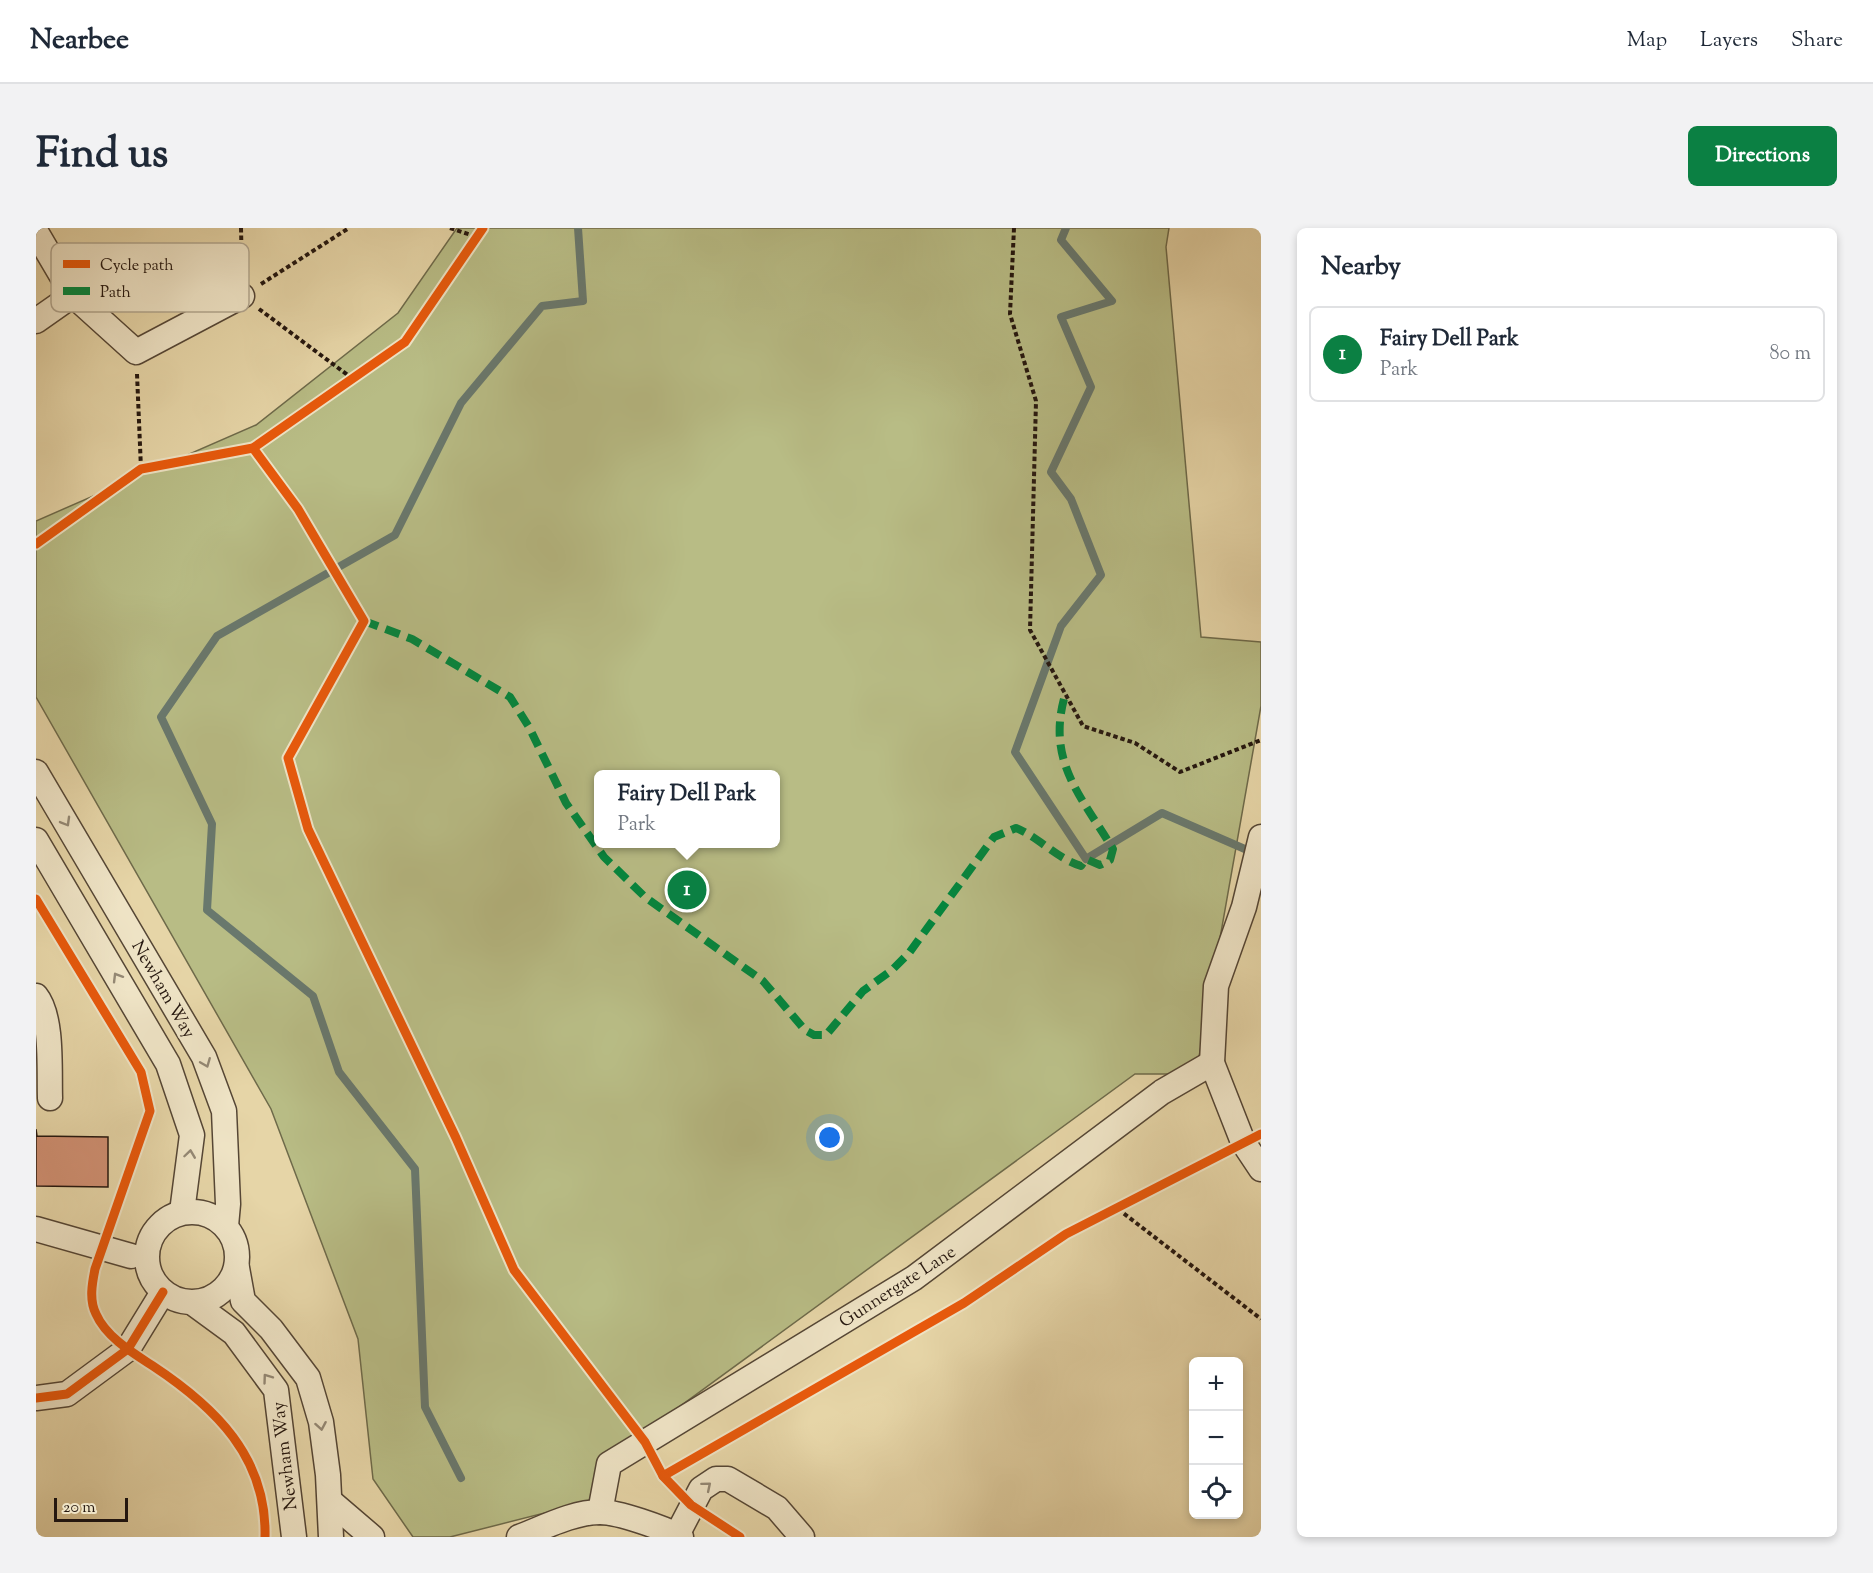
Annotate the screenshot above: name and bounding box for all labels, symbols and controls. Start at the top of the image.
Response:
text: Nearbee [30,21,129,61]
text: Map [1627,26,1667,56]
text: Layers [1700,26,1758,56]
text: Share [1791,26,1843,56]
text: Find us [36,126,168,186]
button: Directions [1688,126,1837,186]
legend [51,243,249,312]
text: Nearby [1321,249,1401,286]
text: Cycle path [100,255,174,278]
text: Path [100,282,131,305]
text: Fairy Dell Park [1380,324,1519,356]
text: 1 [1339,340,1346,369]
text: 80 m [1770,340,1811,369]
text: Park [1380,356,1418,385]
popup [594,770,780,848]
text: Fairy Dell Park [618,779,756,811]
text: Park [618,811,656,840]
one-way arrow [58,816,70,826]
pin: 1 [668,868,706,912]
street label: Newham Way [124,936,201,1044]
one-way arrow [113,973,124,983]
one-way arrow [199,1057,211,1068]
your location [815,1123,844,1152]
one-way arrow [183,1149,196,1158]
street label: Gunnergate Lane [835,1240,962,1335]
map controls [1189,1357,1243,1519]
button: + [1189,1357,1243,1411]
one-way arrow [263,1373,274,1384]
street label: Newham Way [266,1400,306,1512]
button: − [1189,1411,1243,1465]
one-way arrow [314,1421,327,1431]
button: locate [1189,1465,1243,1519]
one-way arrow [700,1482,711,1493]
scale bar [54,1495,128,1522]
text: 20 m [63,1497,96,1520]

